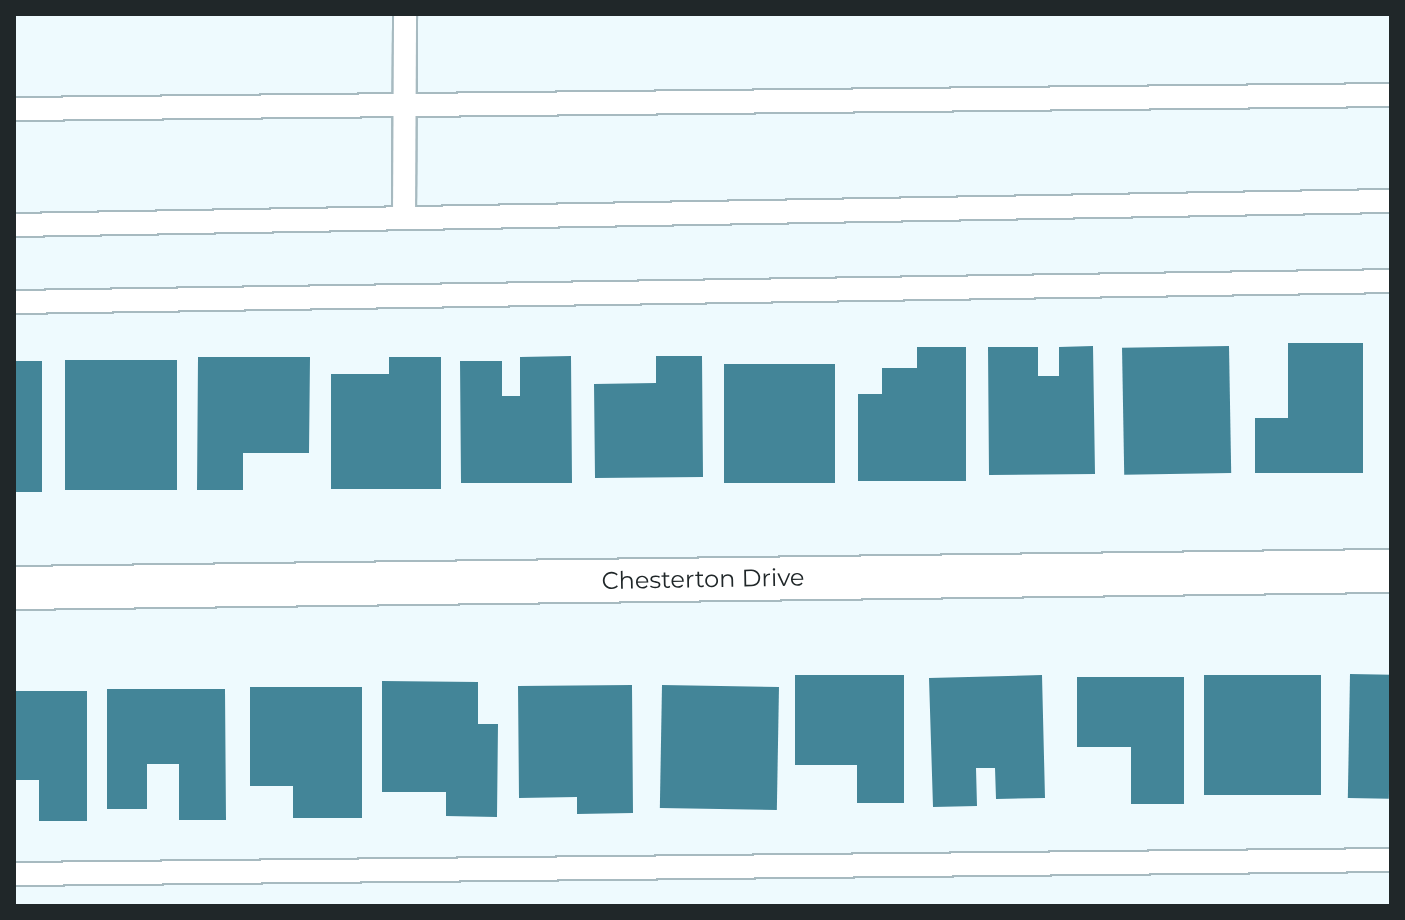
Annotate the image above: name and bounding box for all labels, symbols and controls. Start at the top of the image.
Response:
street label: Chesterton Drive [601,563,805,595]

